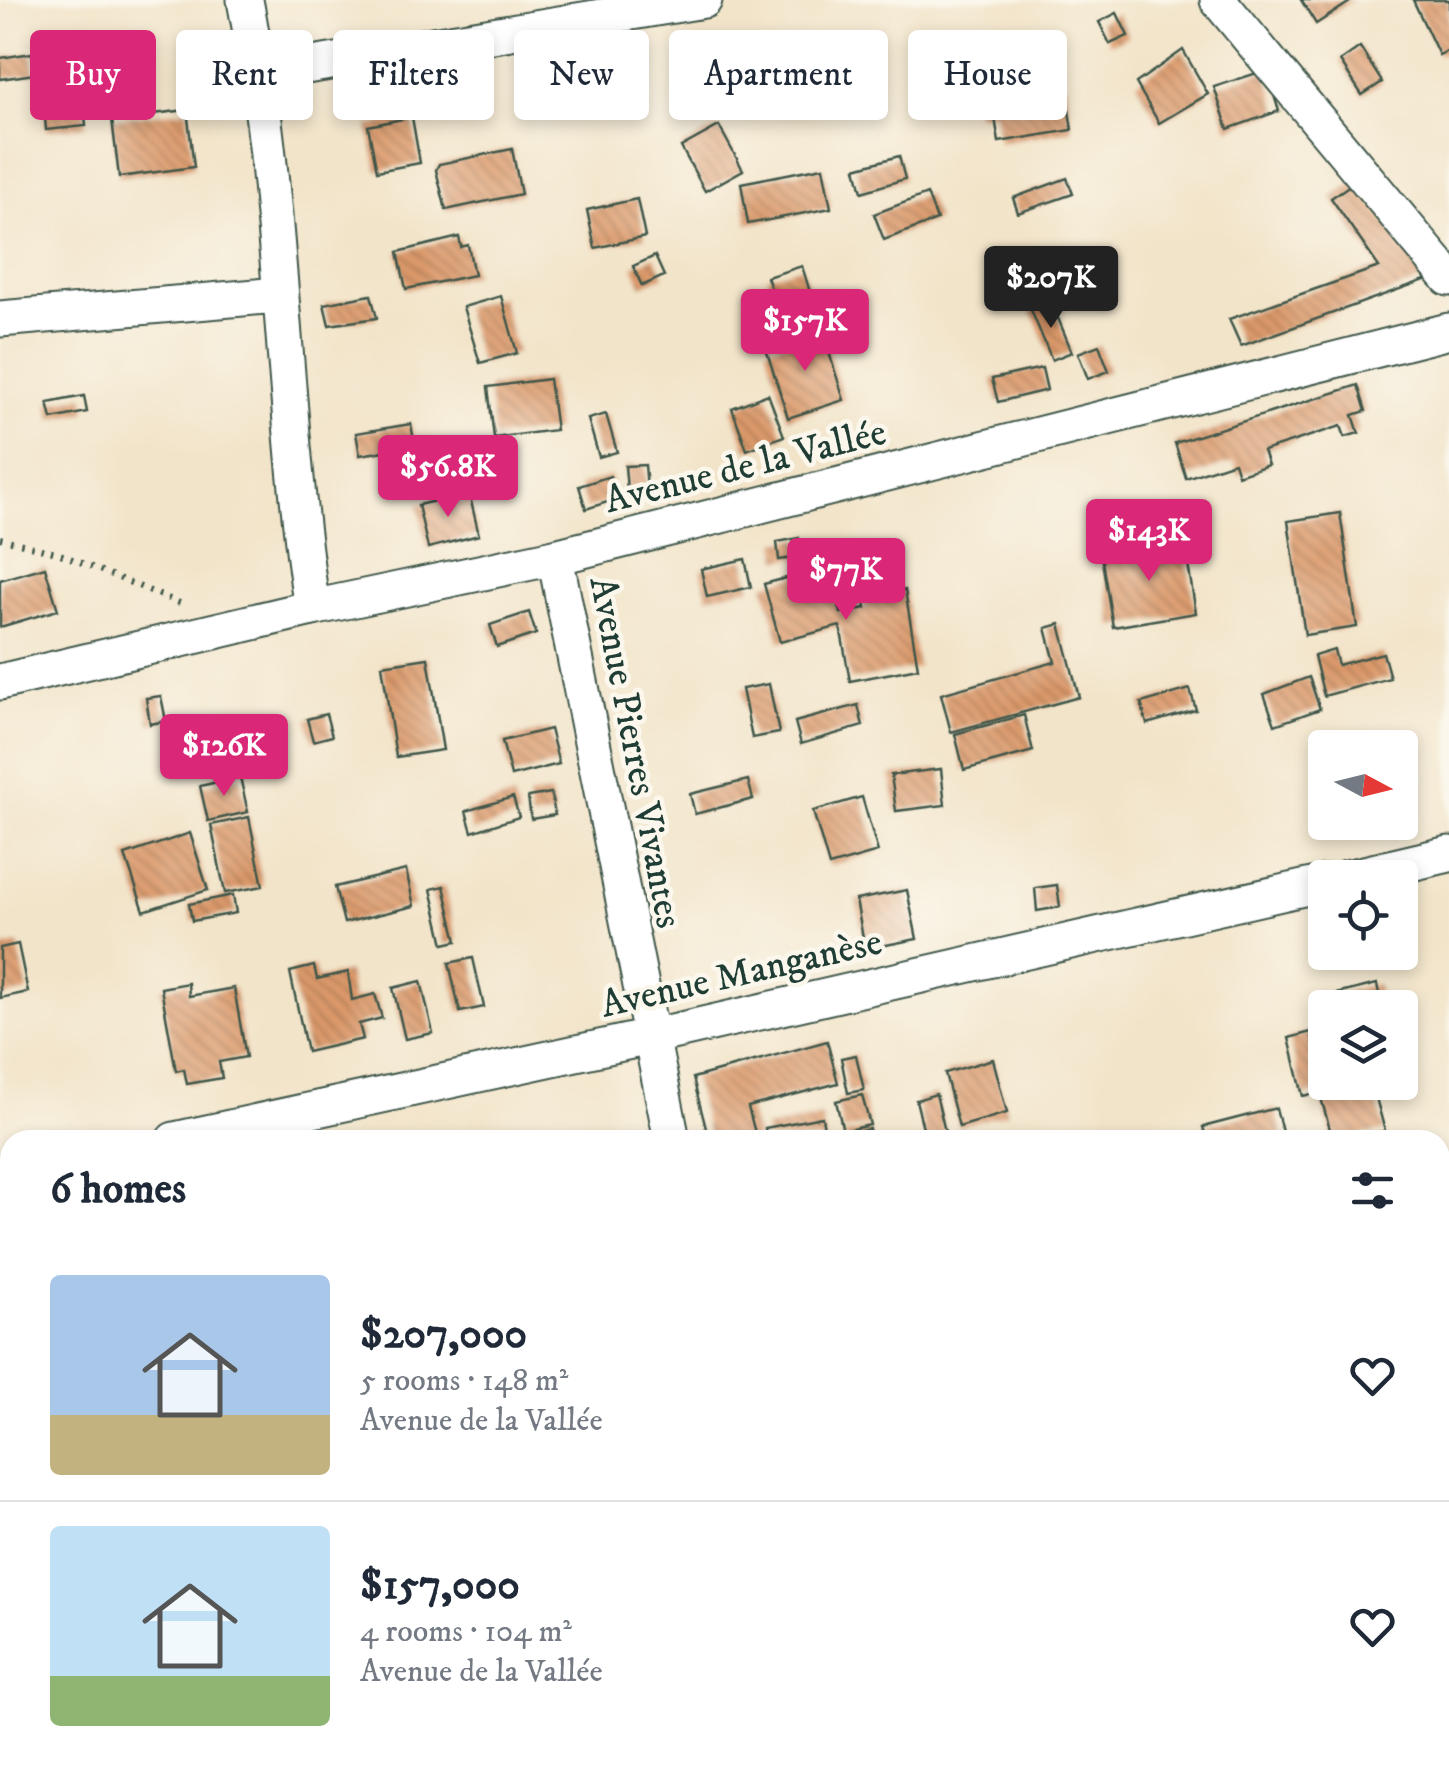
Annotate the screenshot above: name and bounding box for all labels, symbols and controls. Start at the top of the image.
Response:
chip: Buy [30,30,156,120]
chip: Rent [176,30,313,120]
chip: Filters [333,30,494,120]
chip: New [514,30,649,120]
chip: Apartment [669,30,888,120]
chip: House [908,30,1067,120]
pin: $207K [981,246,1121,331]
text: $207K [1006,258,1096,298]
pin: $157K [735,289,875,374]
text: $157K [763,301,847,341]
street label: Avenue de la Vallée [600,409,891,525]
pin: $56.8K [367,435,529,520]
text: $56.8K [400,447,496,487]
pin: $143K [1079,499,1219,584]
text: $143K [1108,511,1190,551]
pin: $77K [787,538,905,623]
text: $77K [809,550,883,590]
street label: Avenue Pierres Vivantes [577,573,693,932]
pin: $126K [154,714,294,799]
text: $126K [182,726,266,766]
north arrow [1308,730,1418,840]
map controls [1308,730,1418,1100]
button: locate [1308,860,1418,970]
street label: Avenue Manganèse [596,918,887,1030]
button: layers [1308,990,1418,1100]
icon: filters [1345,1163,1400,1218]
text: 6 homes [50,1164,186,1216]
text: $207,000 [360,1309,527,1361]
icon: home [130,1315,250,1435]
icon: heart [1345,1348,1400,1403]
text: 5 rooms · 148 m² [360,1361,568,1401]
text: Avenue de la Vallée [360,1401,603,1441]
text: $157,000 [360,1560,520,1612]
icon: home [130,1566,250,1686]
icon: heart [1345,1599,1400,1654]
text: 4 rooms · 104 m² [360,1612,572,1652]
text: Avenue de la Vallée [360,1652,603,1692]

